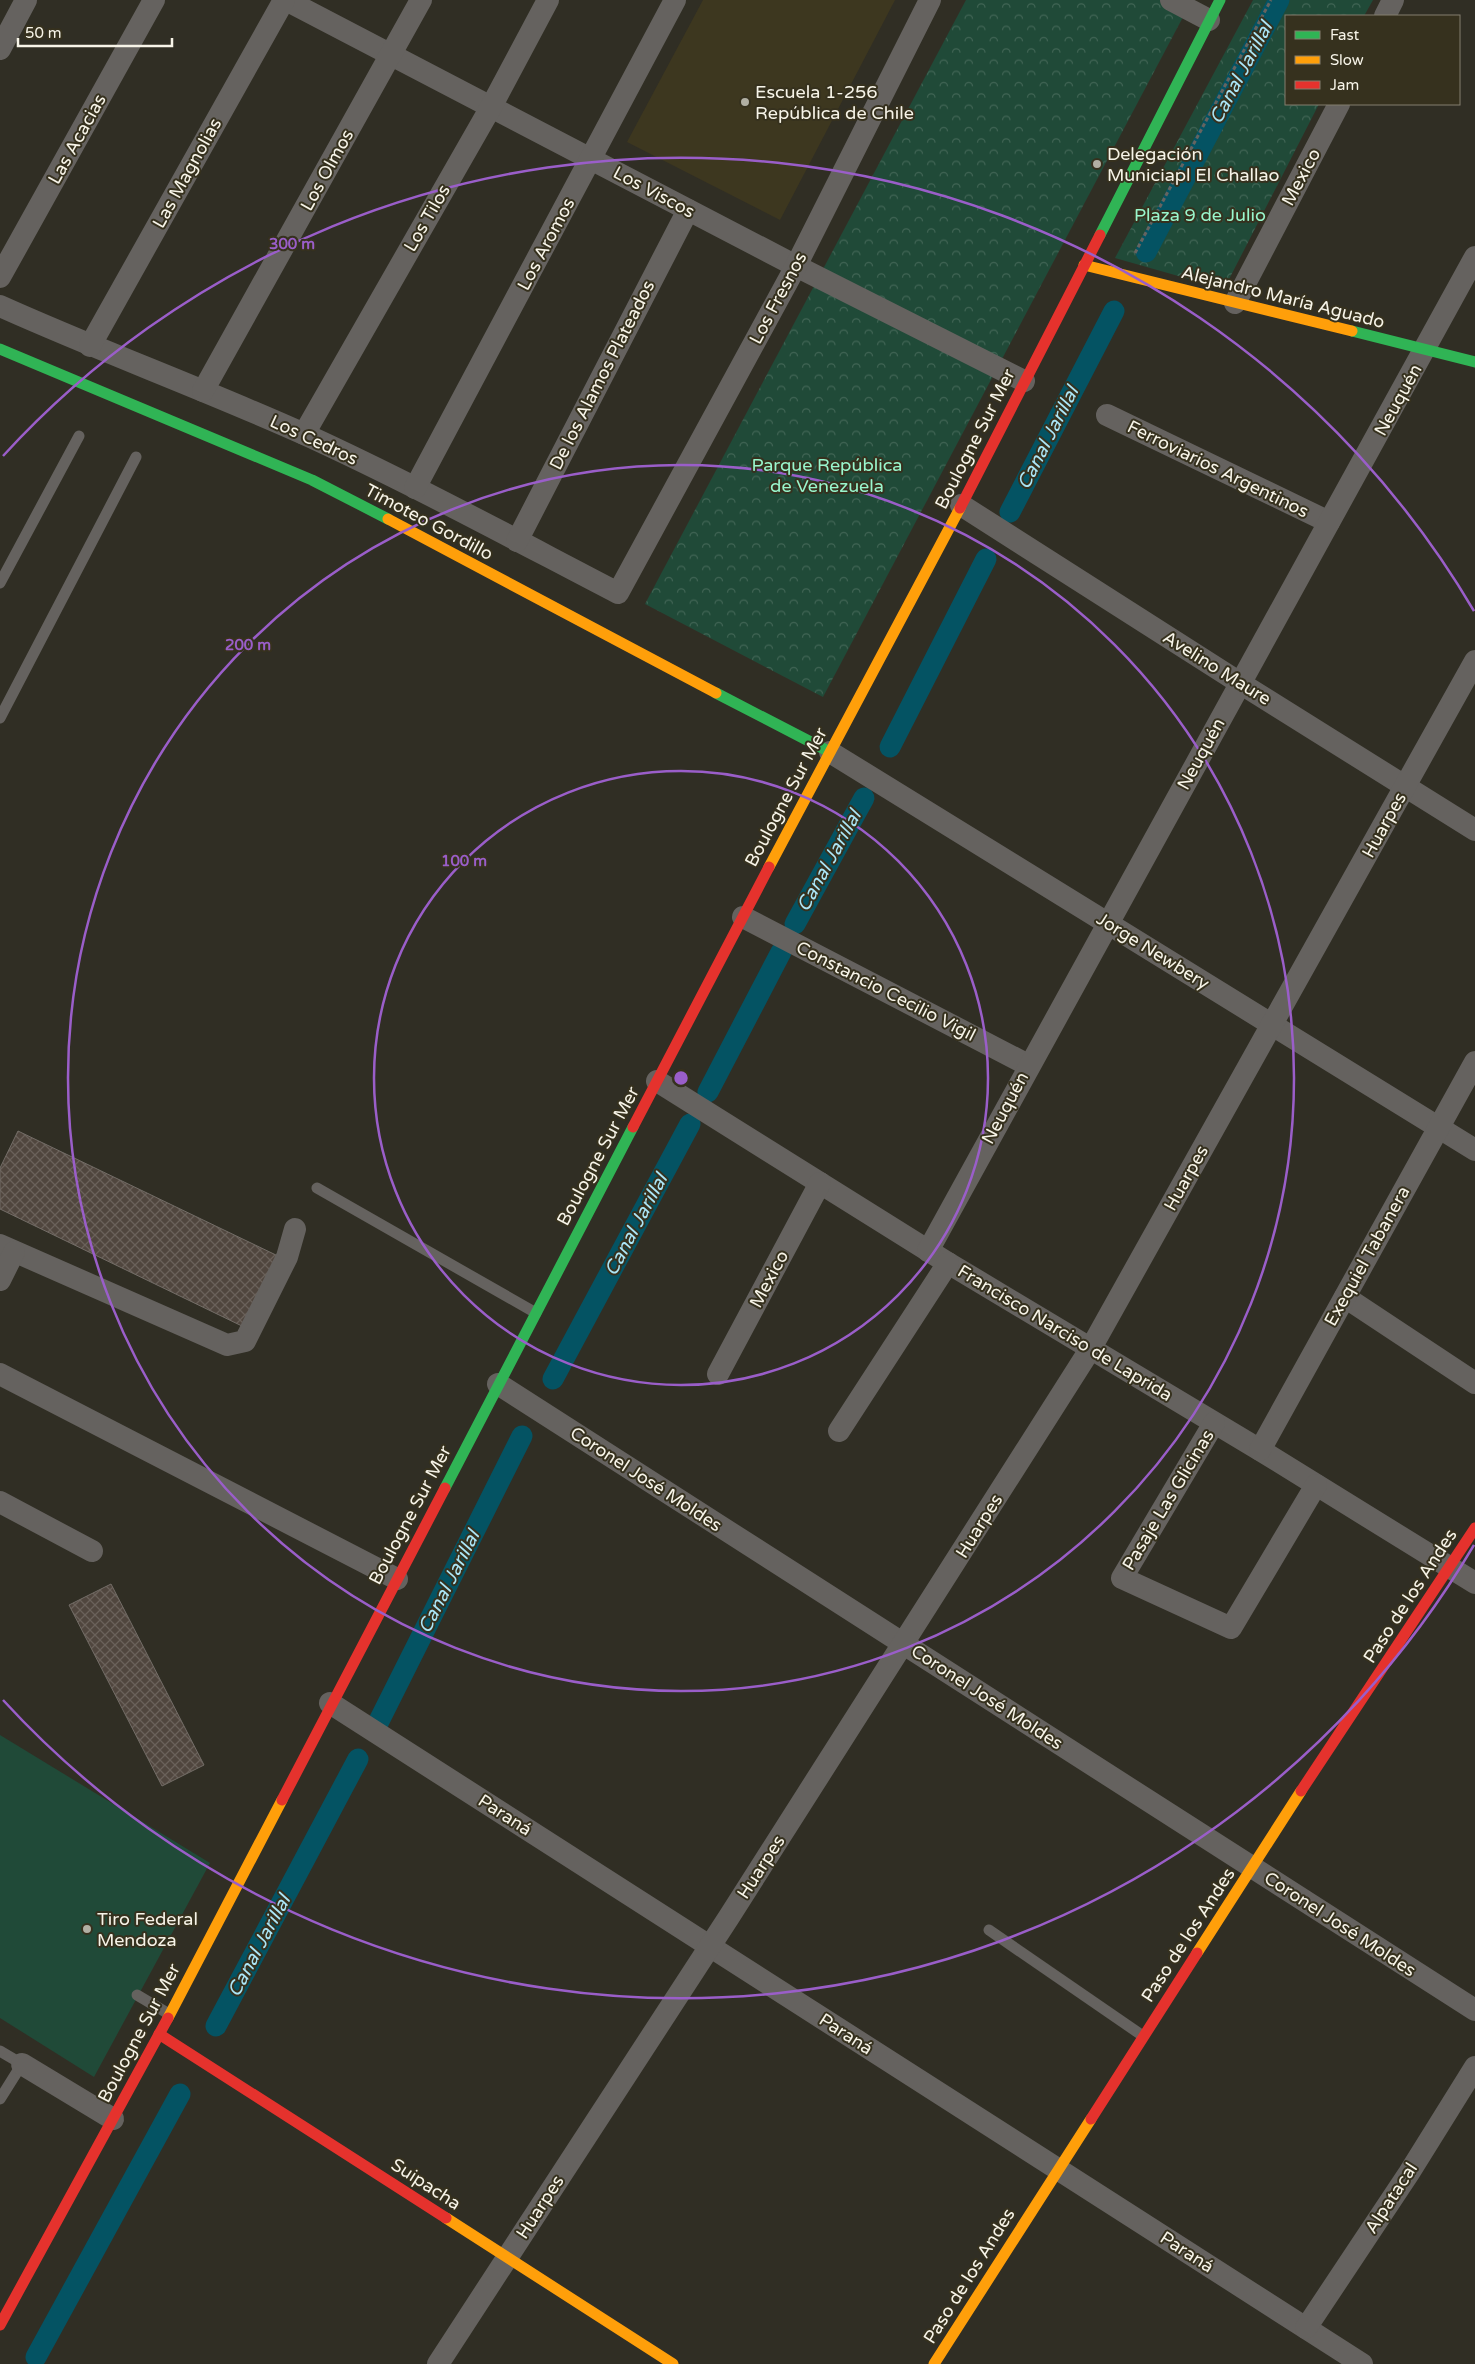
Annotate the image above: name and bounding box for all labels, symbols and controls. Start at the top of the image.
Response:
scale bar [18,15,171,47]
legend [1285,15,1460,105]
water label: Canal Jarillal [1205,16,1278,128]
text: 50 m [25,24,62,42]
text: Fast [1330,26,1360,44]
text: Slow [1330,51,1364,69]
text: Jam [1330,76,1359,94]
place label: Escuela 1-256 República de Chile [755,81,914,124]
street label: Las Acacias [43,90,111,188]
marker: Escuela 1-256 República de Chile [739,96,751,108]
street label: Las Magnolias [148,114,226,232]
street label: Los Olmos [296,125,358,215]
place label: Delegación Municiapl El Challao [1107,143,1280,186]
street label: Mexico [1277,144,1325,209]
marker: Delegación Municiapl El Challao [1091,158,1103,170]
street label: Los Viscos [609,161,699,223]
street label: Los Tilos [399,180,455,256]
street label: Los Aromos [512,194,580,294]
park label: Plaza 9 de Julio [1134,204,1266,226]
text: 300 m [269,235,315,253]
street label: Los Fresnos [745,248,811,348]
street label: Alejandro María Aguado [1179,261,1387,333]
street label: De los Alamos Plateados [545,277,659,473]
street label: Neuquén [1369,360,1427,440]
street label: Boulogne Sur Mer [930,365,1020,513]
water label: Canal Jarillal [1013,381,1084,493]
street label: Los Cedros [266,410,362,470]
street label: Ferroviarios Argentinos [1124,416,1312,522]
park label: Parque República de Venezuela [752,454,902,497]
street label: Timoteo Gordillo [361,479,497,565]
street label: Avelino Maure [1159,626,1275,710]
text: 200 m [225,636,271,654]
street label: Neuquén [1172,714,1230,794]
street label: Boulogne Sur Mer [740,724,832,870]
street label: Huarpes [1357,788,1411,862]
water label: Canal Jarillal [792,805,867,915]
text: 100 m [441,852,487,870]
street label: Jorge Newbery [1093,908,1214,995]
street label: Constancio Cecilio Vigil [793,936,979,1046]
street label: Neuquén [977,1068,1033,1148]
centre of rings [672,1069,690,1087]
street label: Boulogne Sur Mer [552,1083,644,1229]
street label: Huarpes [1159,1141,1213,1215]
water label: Canal Jarillal [600,1168,673,1280]
street label: Exequiel Tabanera [1319,1182,1415,1330]
street label: Mexico [745,1246,793,1311]
street label: Francisco Narciso de Laprida [954,1260,1176,1406]
street label: Coronel José Moldes [566,1422,726,1536]
street label: Pasaje Las Glicinas [1117,1426,1219,1574]
street label: Boulogne Sur Mer [364,1442,456,1588]
street label: Huarpes [951,1490,1007,1562]
water label: Canal Jarillal [414,1525,485,1637]
street label: Paso de los Andes [1358,1525,1462,1667]
street label: Coronel José Moldes [907,1640,1067,1754]
street label: Paraná [474,1789,536,1841]
street label: Huarpes [732,1831,790,1903]
street label: Paso de los Andes [1136,1864,1240,2006]
street label: Coronel José Moldes [1260,1867,1420,1981]
water label: Canal Jarillal [223,1889,296,2001]
place label: Tiro Federal Mendoza [97,1908,198,1951]
marker: Tiro Federal Mendoza [81,1923,93,1935]
street label: Boulogne Sur Mer [93,1960,185,2106]
street label: Paraná [815,2008,877,2060]
street label: Suipacha [387,2153,465,2215]
street label: Alpatacal [1360,2158,1422,2238]
street label: Huarpes [511,2171,569,2243]
street label: Paso de los Andes [918,2204,1020,2348]
street label: Paraná [1156,2226,1218,2278]

